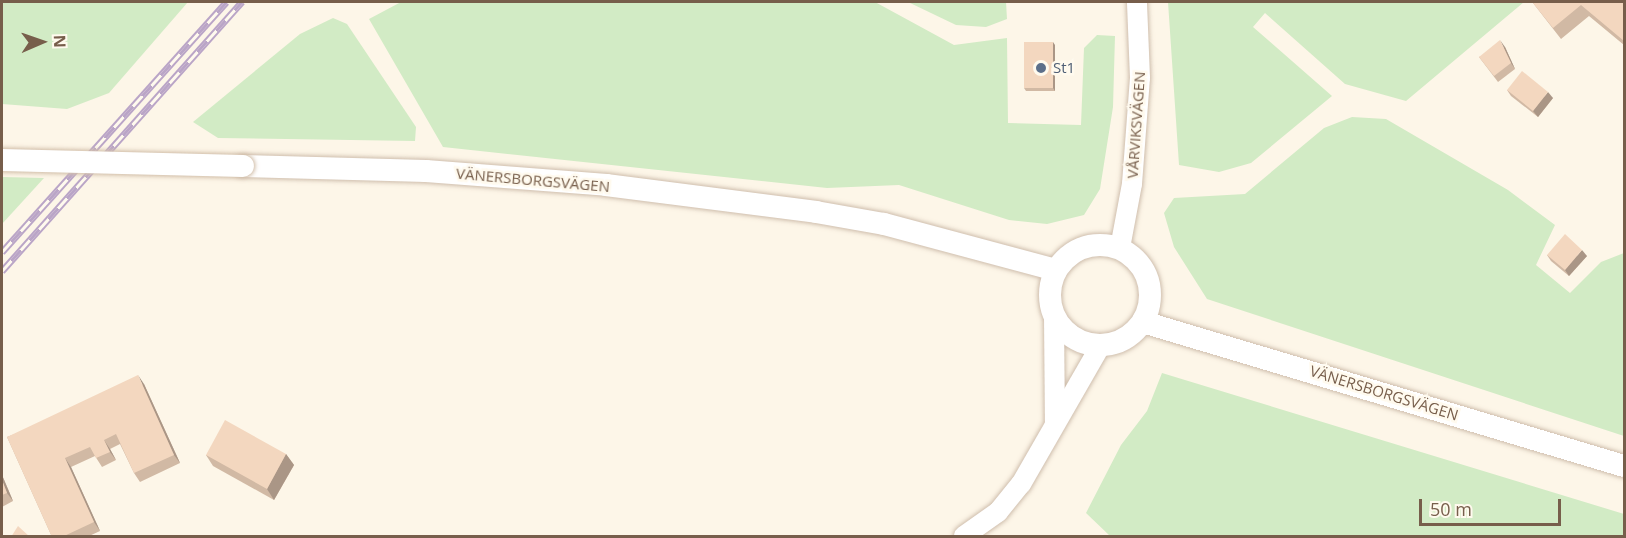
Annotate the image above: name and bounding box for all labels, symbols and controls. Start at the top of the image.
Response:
north arrow [12,12,72,72]
text: N [49,34,71,48]
place label: St1 [1053,59,1075,77]
marker: St1 [1034,61,1048,75]
street label: VÅRVIKSVÄGEN [1123,71,1149,179]
street label: VÄNERSBORGSVÄGEN [455,164,611,196]
street label: VÄNERSBORGSVÄGEN [1308,362,1460,424]
scale bar [1422,487,1564,525]
text: 50 m [1430,497,1472,521]

